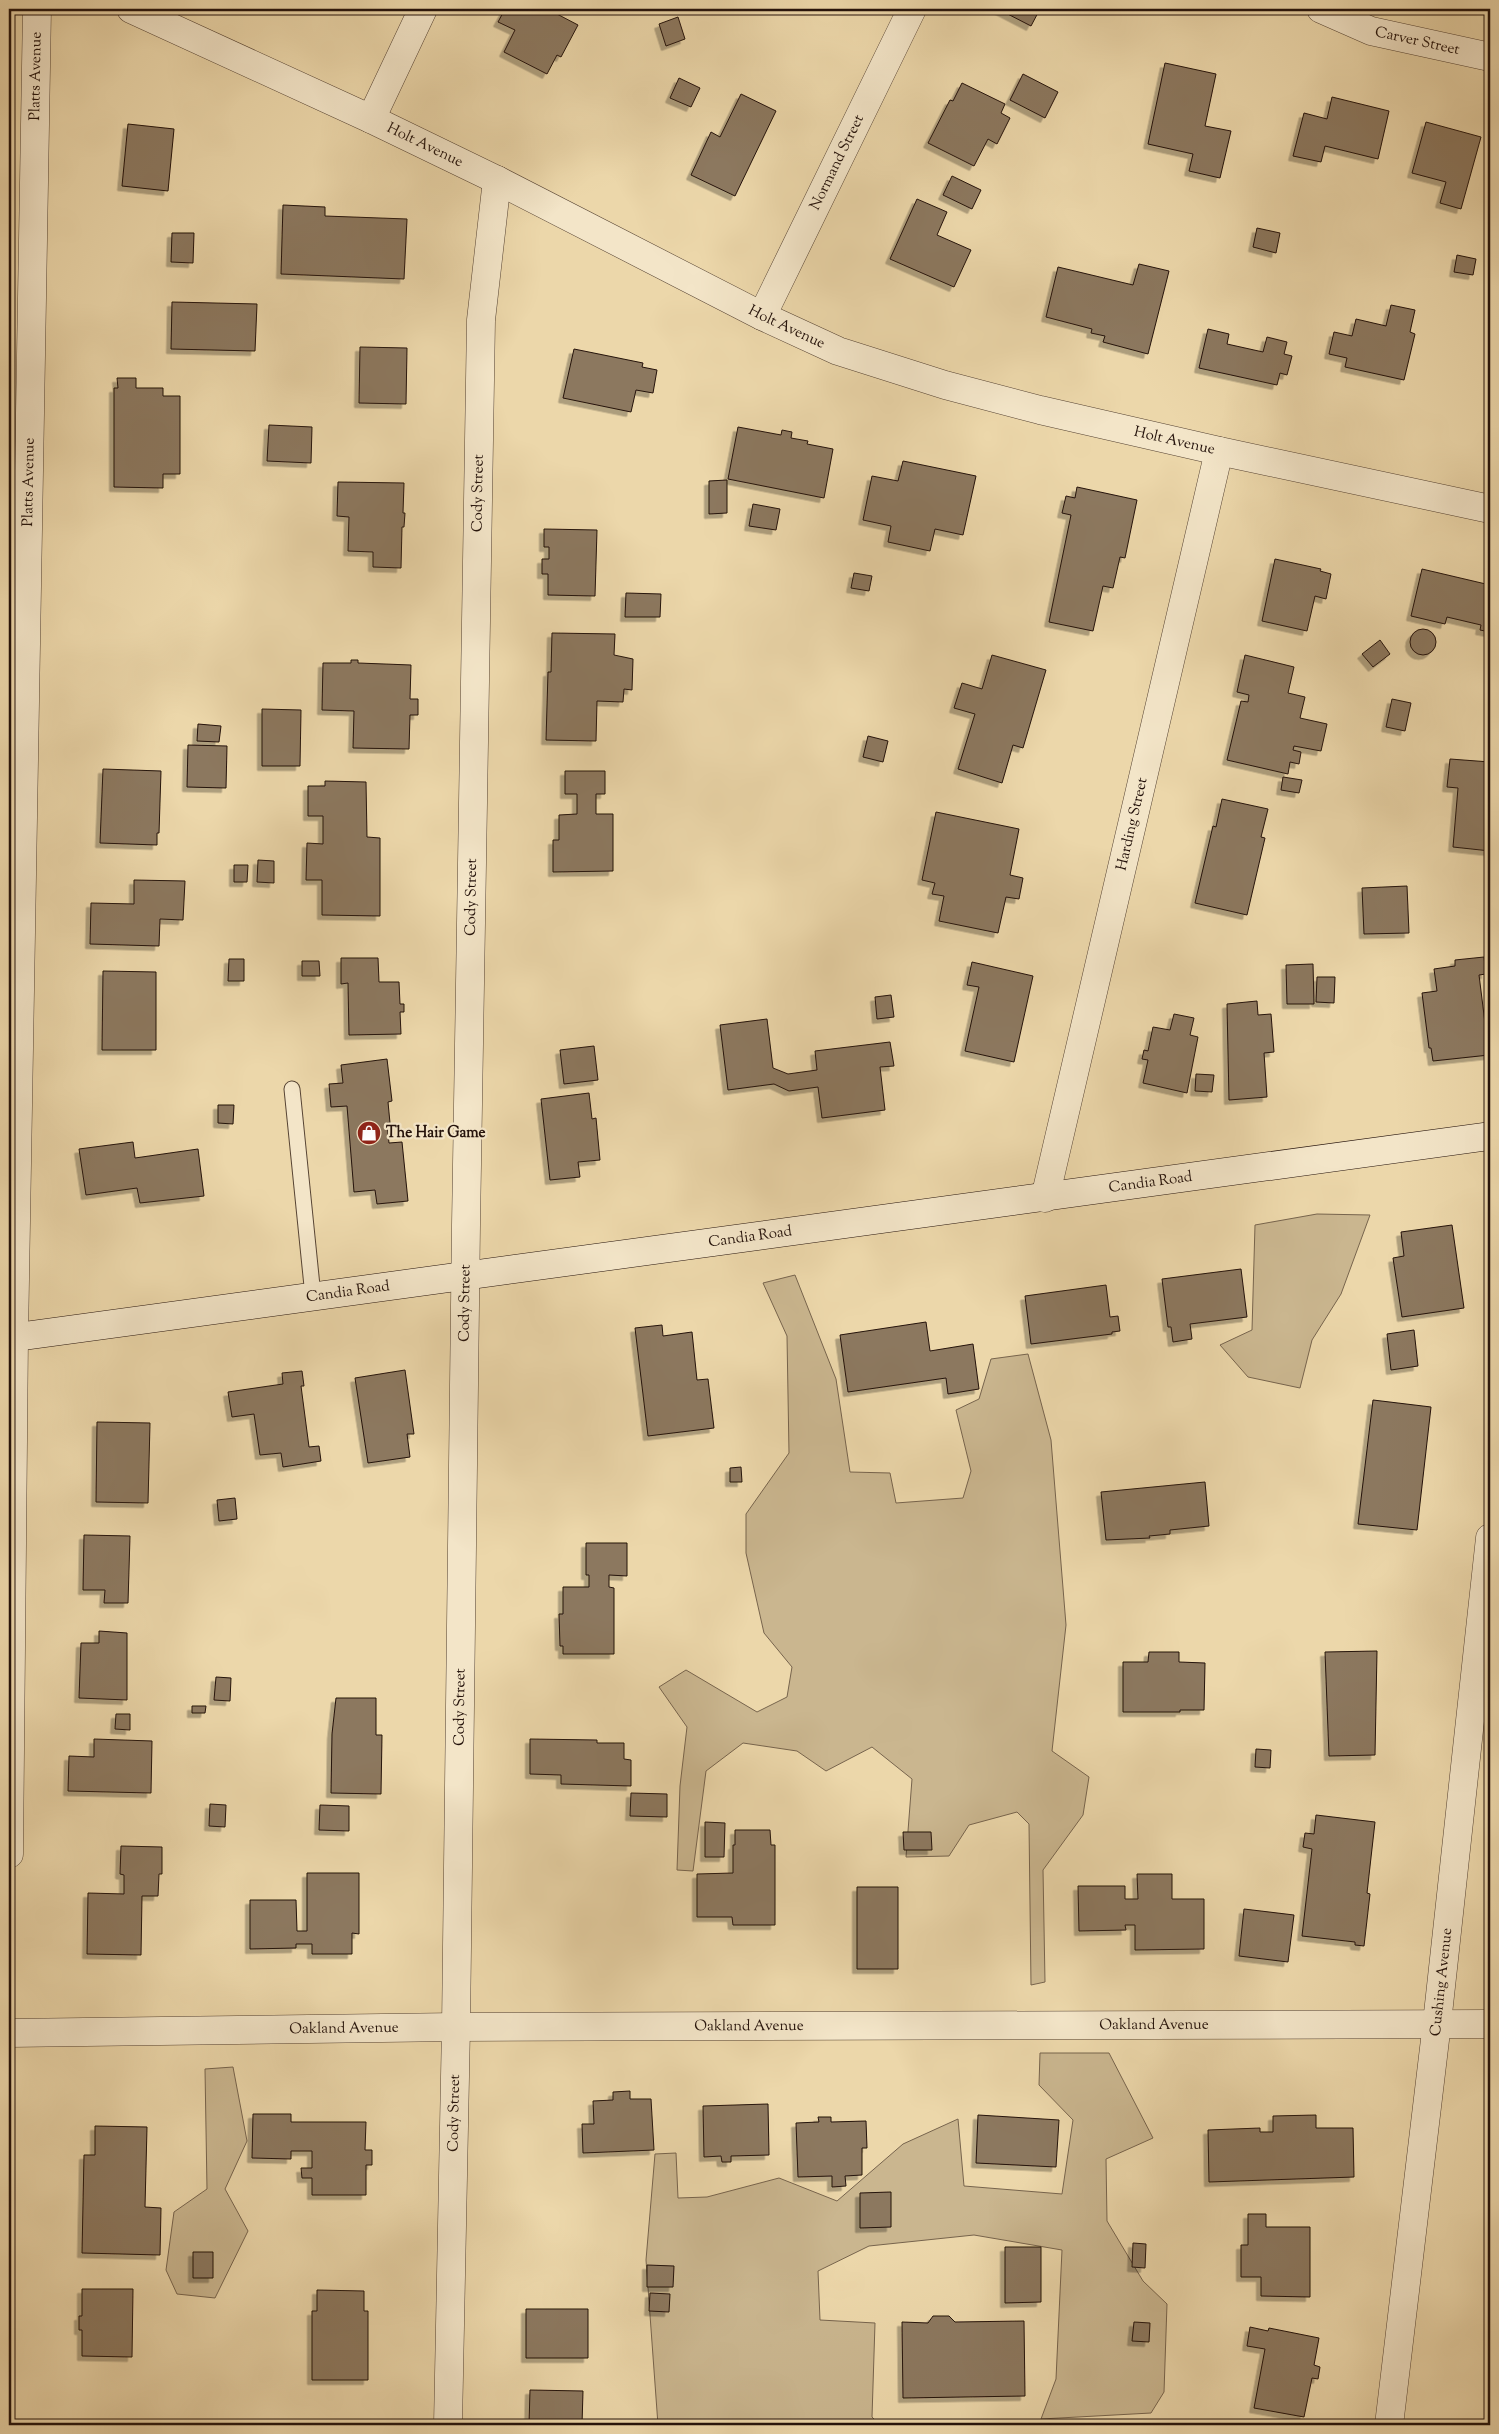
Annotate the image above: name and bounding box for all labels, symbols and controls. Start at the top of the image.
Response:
street label: Carver Street [1373,22,1462,61]
street label: Platts Avenue [25,32,47,121]
street label: Normand Street [805,111,869,214]
street label: Holt Avenue [383,118,467,173]
street label: Holt Avenue [745,300,829,354]
street label: Holt Avenue [1132,421,1217,460]
street label: Platts Avenue [18,437,40,527]
street label: Cody Street [467,454,489,532]
street label: Harding Street [1111,775,1153,873]
street label: Cody Street [460,858,483,936]
shop icon: The Hair Game [356,1120,382,1146]
place label: The Hair Game [386,1123,486,1144]
street label: Candia Road [1107,1166,1194,1198]
street label: Candia Road [707,1221,794,1253]
street label: Cody Street [454,1264,476,1342]
street label: Candia Road [305,1276,391,1308]
street label: Cody Street [449,1668,471,1746]
street label: Cushing Avenue [1425,1927,1458,2037]
street label: Oakland Avenue [1099,2014,1209,2036]
street label: Oakland Avenue [694,2015,804,2037]
street label: Oakland Avenue [289,2017,399,2040]
street label: Cody Street [443,2074,466,2152]

